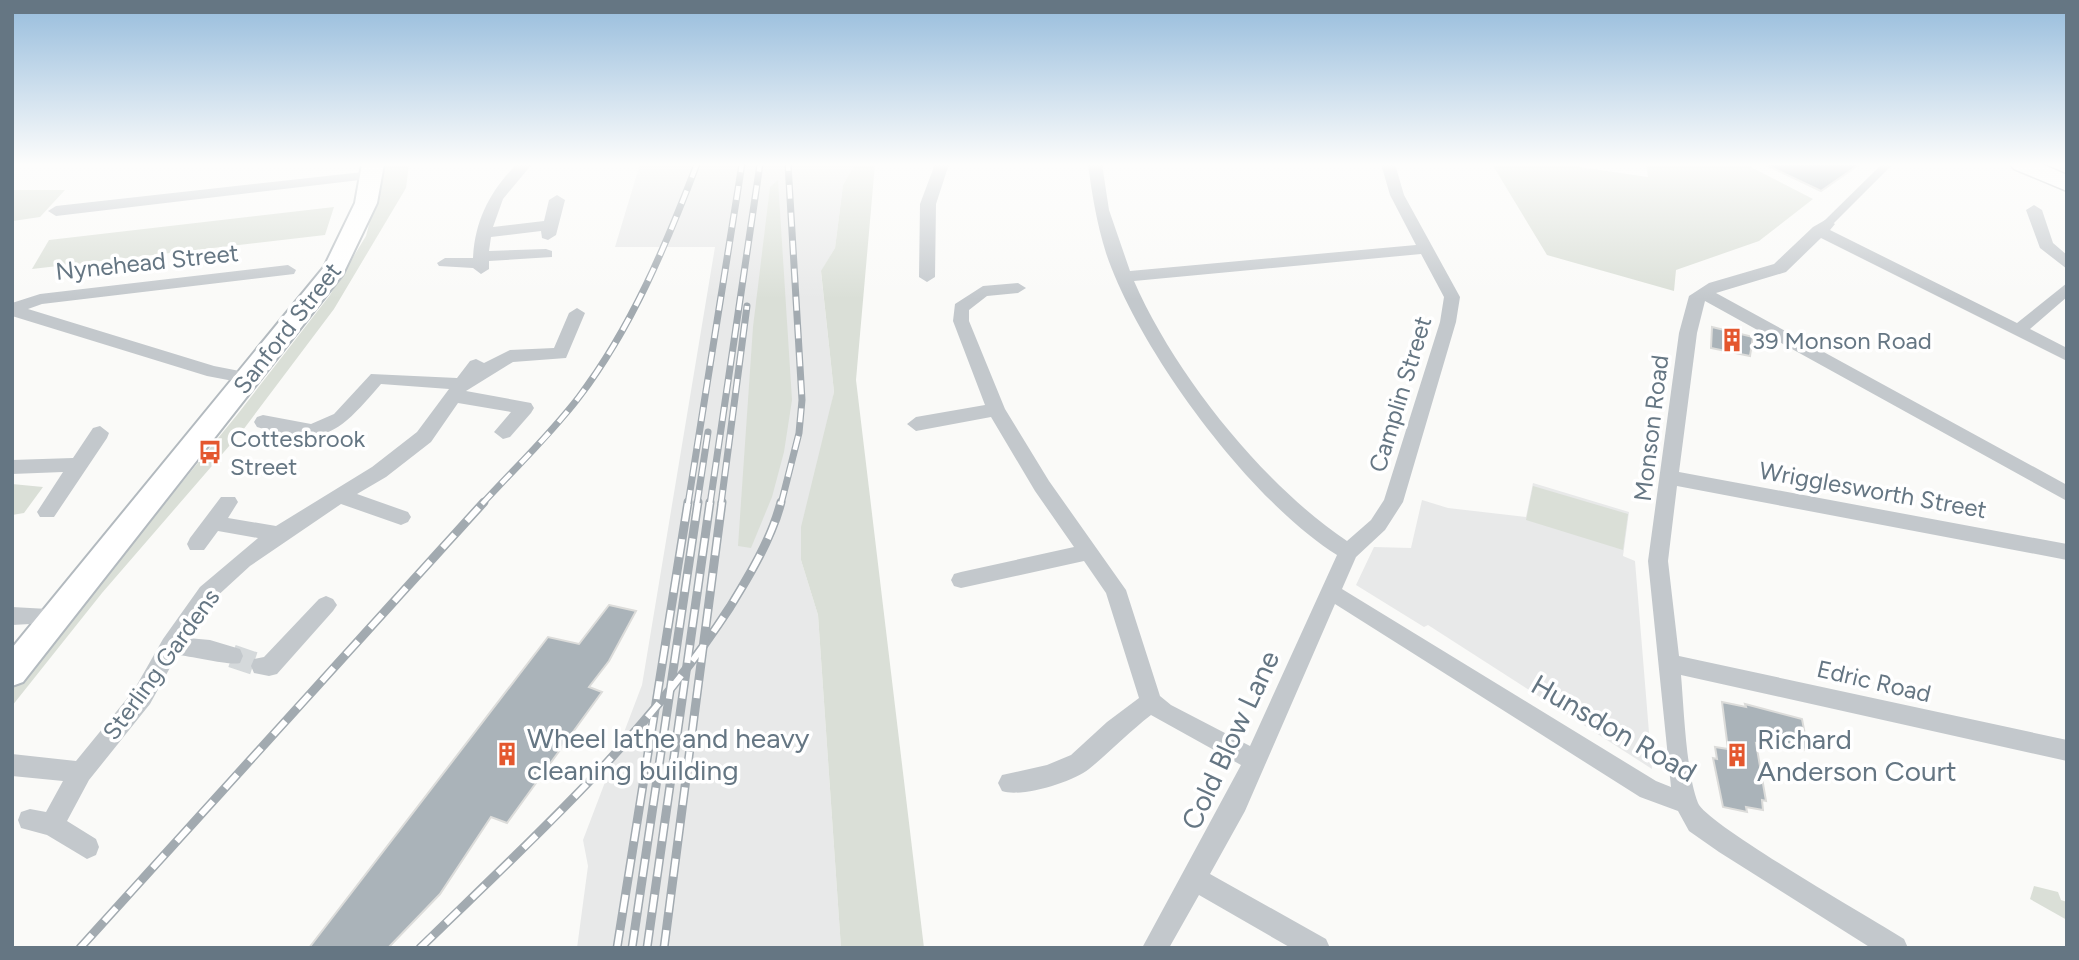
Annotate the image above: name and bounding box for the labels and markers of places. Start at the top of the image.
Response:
building icon: 39 Monson Road [1718,326,1746,354]
place label: 39 Monson Road [1752,326,1932,355]
place label: Cottesbrook Street [230,424,366,481]
bus stop icon: Cottesbrook Street [196,438,224,466]
place label: Wheel lathe and heavy cleaning building [527,721,810,787]
place label: Richard Anderson Court [1757,722,1957,788]
building icon: Wheel lathe and heavy cleaning building [493,740,521,768]
building icon: Richard Anderson Court [1723,741,1751,769]

